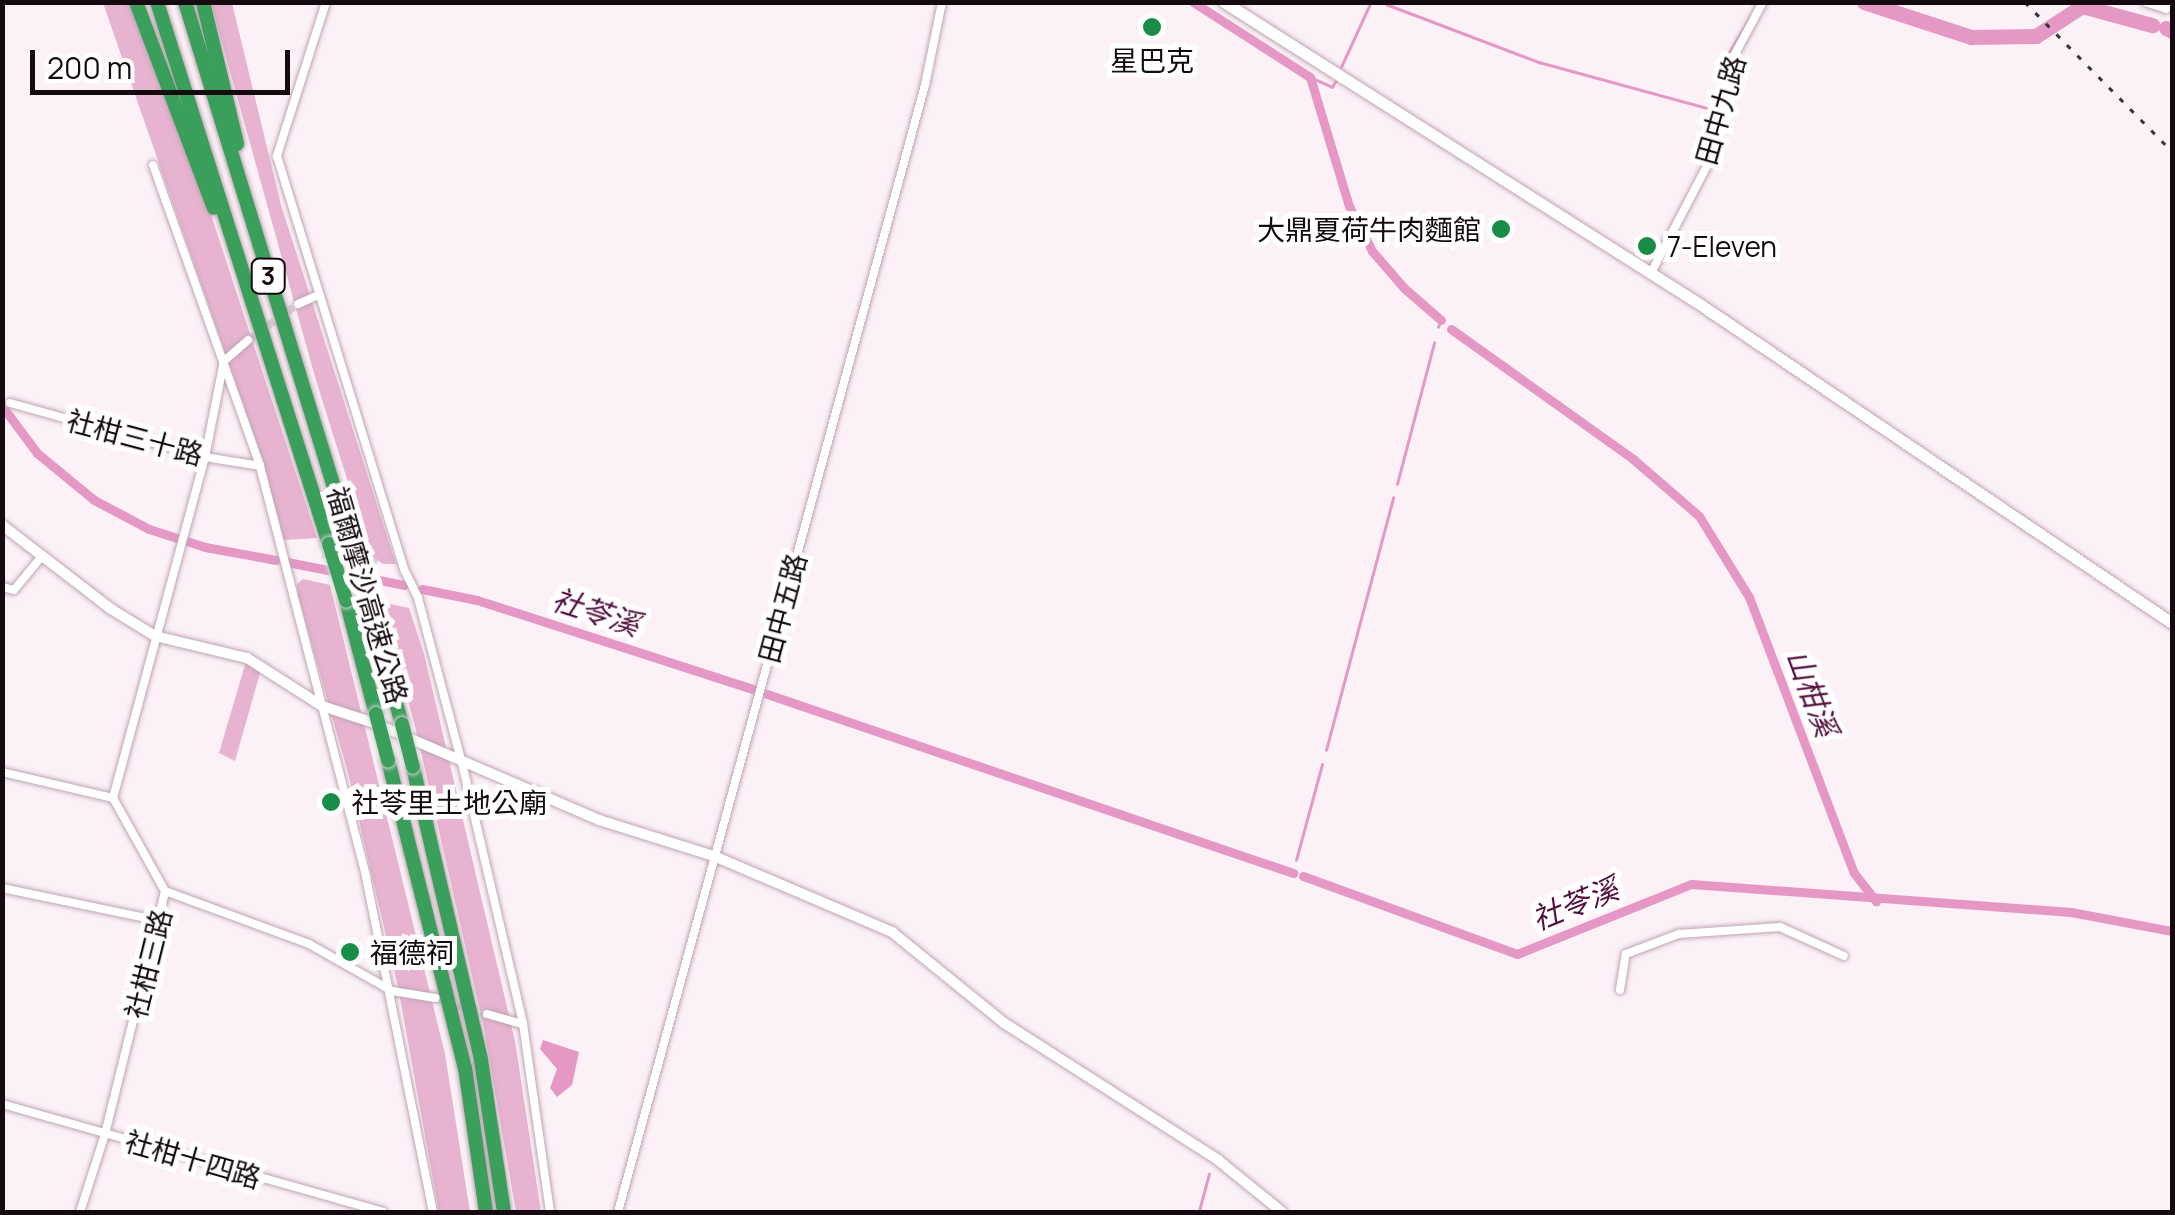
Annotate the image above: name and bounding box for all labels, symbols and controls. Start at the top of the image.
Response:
marker: 星巴克 [1141,16,1163,38]
scale bar [35,30,295,92]
place label: 星巴克 [1110,43,1194,77]
text: 200 m [47,47,132,88]
street label: 田中九路 [1688,52,1752,168]
place label: 大鼎夏荷牛肉麵館 [1257,212,1481,246]
marker: 大鼎夏荷牛肉麵館 [1490,218,1512,240]
place label: 7-Eleven [1667,229,1777,263]
marker: 7-Eleven [1636,235,1658,257]
road number: 3 [250,256,286,296]
street label: 社柑三十路 [63,403,207,471]
street label: 福爾摩沙高速公路 [321,483,415,707]
street label: 田中五路 [751,550,813,666]
water label: 社苓溪 [548,581,644,643]
water label: 山柑溪 [1779,645,1845,741]
place label: 社苓里土地公廟 [351,785,547,819]
marker: 社苓里土地公廟 [320,791,342,813]
water label: 社苓溪 [1527,870,1623,938]
street label: 社柑三路 [118,906,178,1022]
place label: 福德祠 [370,935,454,969]
marker: 福德祠 [339,941,361,963]
street label: 社柑十四路 [121,1124,265,1194]

